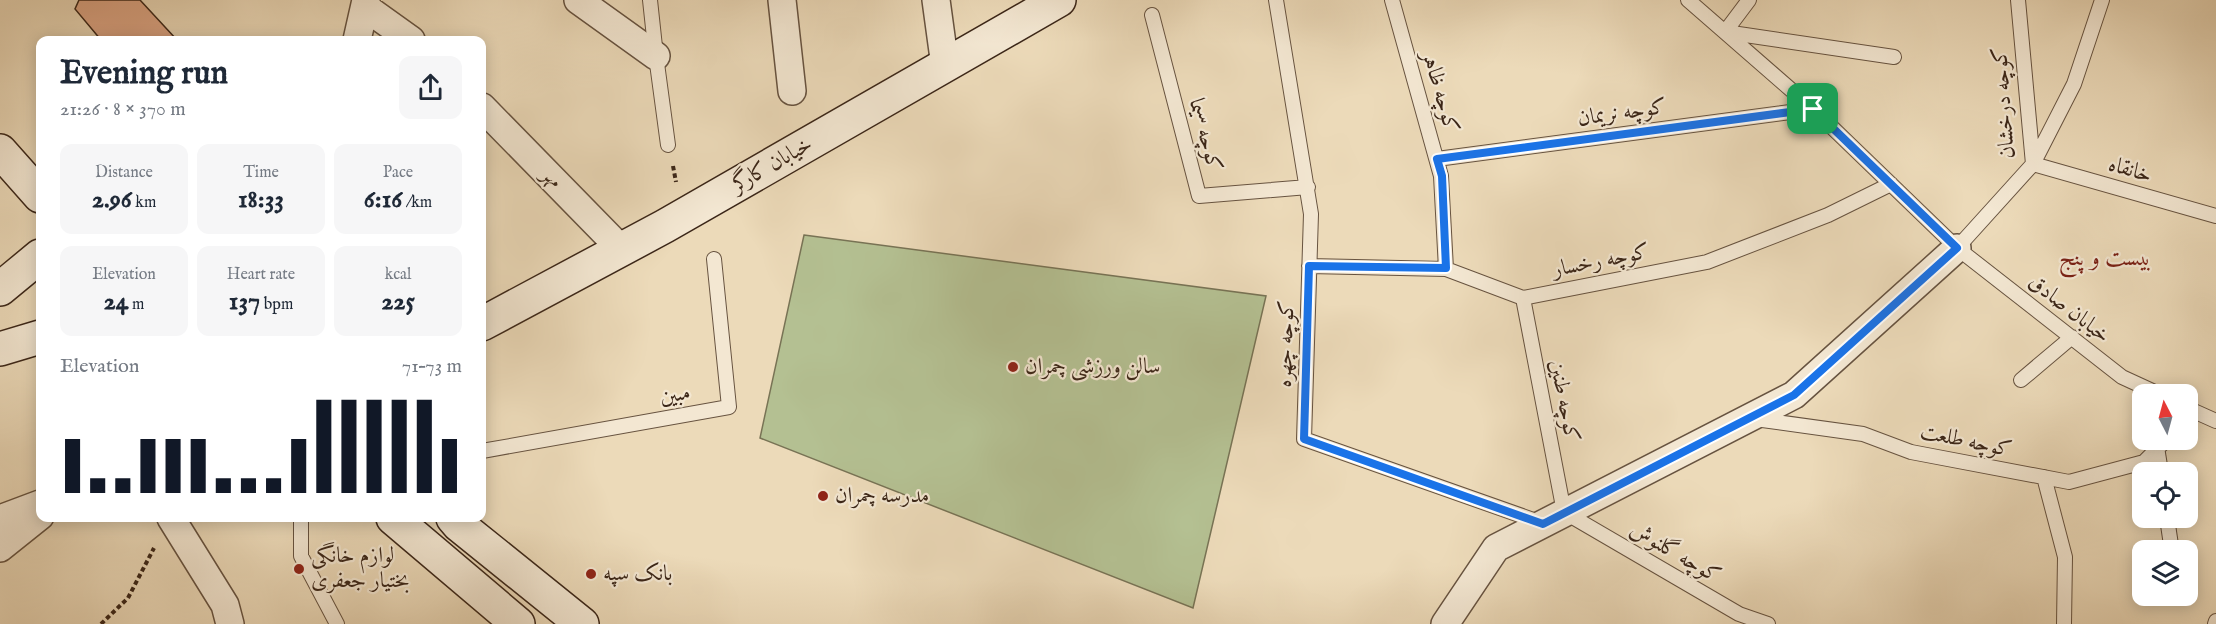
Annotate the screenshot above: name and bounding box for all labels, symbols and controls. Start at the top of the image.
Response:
street label: کوچه ظاهر [1414,46,1465,136]
street label: کوچه درخشان [1986,46,2022,160]
text: Evening run [60,53,228,95]
button: share [399,56,462,119]
pin [1787,83,1838,134]
icon: arrive [1796,92,1829,125]
street label: کوچه نریمان [1576,93,1668,133]
street label: کوچه سیما [1182,95,1228,175]
text: 21:26 · 8 × 370 m [60,97,186,122]
street label: خیابان کارگر [724,129,818,200]
street label: خانقاه [2105,150,2155,190]
street label: مهر [534,160,569,195]
text: Distance [95,163,153,183]
text: Time [243,163,279,183]
text: Pace [383,163,413,183]
text: 2.96 [92,183,132,216]
text: 18:33 [238,183,284,216]
text: 6:16 [364,183,402,216]
text: km [132,193,156,213]
text: /km [402,193,432,213]
street label: کوچه رخسار [1548,238,1652,284]
district label: بیست و پنج [2059,243,2151,278]
text: Elevation [92,265,156,285]
text: Heart rate [227,265,295,285]
text: kcal [385,265,411,285]
street label: خیابان صادق [2022,268,2116,350]
text: 24 [104,285,129,318]
text: 137 [229,285,260,318]
text: 225 [381,285,415,318]
text: m [129,295,144,315]
text: bpm [260,295,293,315]
street label: کوچه چهره [1270,300,1302,388]
place label: سالن ورزشی چمران [1025,353,1160,381]
text: Elevation [60,354,139,379]
text: 71–73 m [402,354,462,379]
street label: کوچه طنین [1542,358,1586,444]
marker: سالن ورزشی چمران [1006,360,1020,374]
street label: مبین [657,379,693,411]
north arrow [2132,384,2198,450]
map controls [2132,384,2198,606]
street label: کوچه طلعت [1918,418,2014,464]
button: locate [2132,462,2198,528]
place label: مدرسه چمران [835,482,929,510]
marker: مدرسه چمران [816,489,830,503]
street label: کوچه گلنوش [1624,515,1726,590]
button: layers [2132,540,2198,606]
place label: لوازم خانگی بختیار جعفری [311,541,410,595]
place label: بانک سپه [603,560,672,588]
marker: لوازم خانگی بختیار جعفری [292,562,306,576]
marker: بانک سپه [584,567,598,581]

